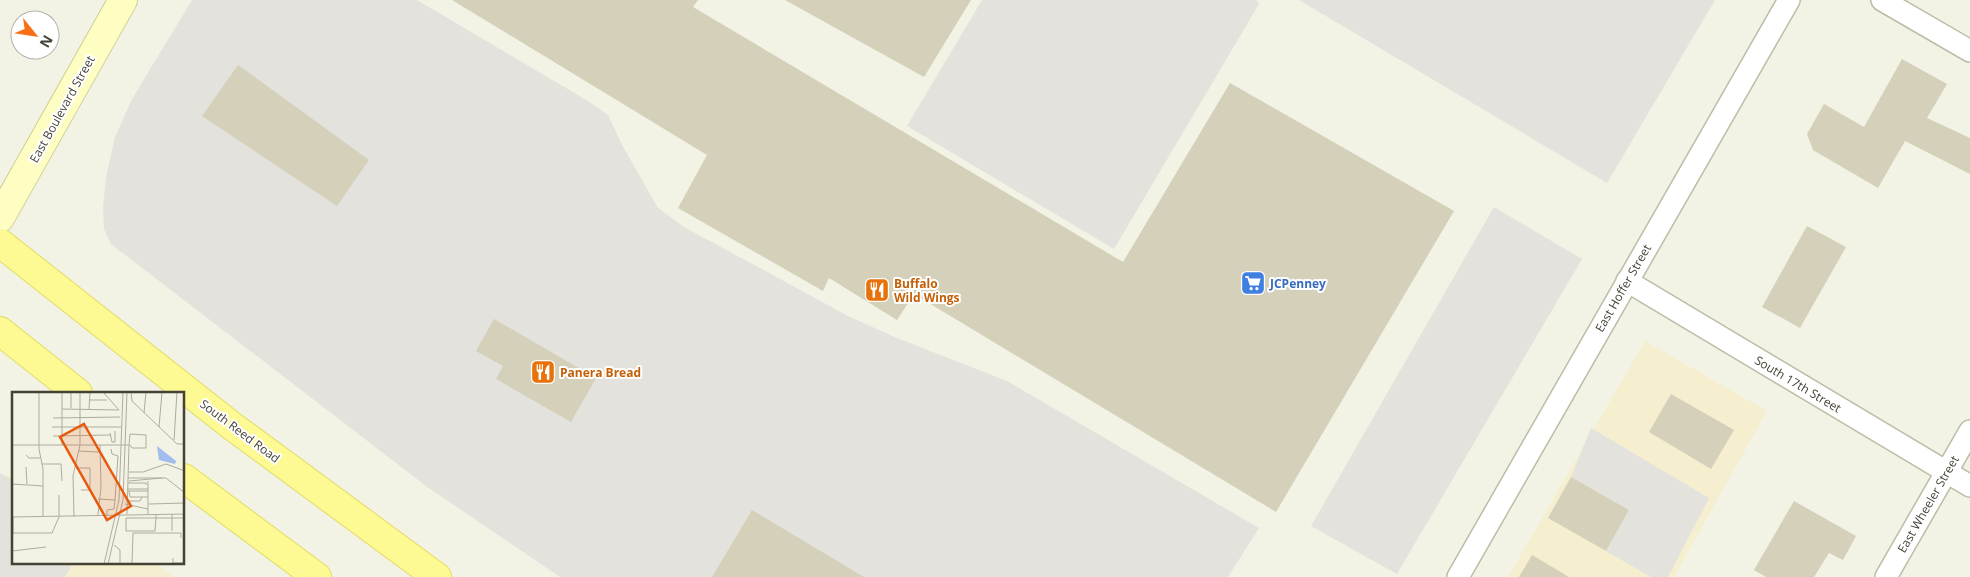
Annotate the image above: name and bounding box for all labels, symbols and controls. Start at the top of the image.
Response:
north arrow [10,10,60,60]
text: N [36,32,58,51]
street label: East Boulevard Street [25,52,99,166]
street label: East Hoffer Street [1591,241,1655,335]
supermarket icon: JCPenney [1240,270,1266,296]
place label: Buffalo Wild Wings [894,275,960,306]
place label: JCPenney [1269,275,1326,292]
restaurant icon: Buffalo Wild Wings [864,277,890,303]
street label: South 17th Street [1752,352,1844,416]
restaurant icon: Panera Bread [530,359,556,385]
place label: Panera Bread [560,364,641,381]
inset map [12,392,185,564]
street label: South Reed Road [197,395,283,467]
street label: East Wheeler Street [1893,452,1963,556]

